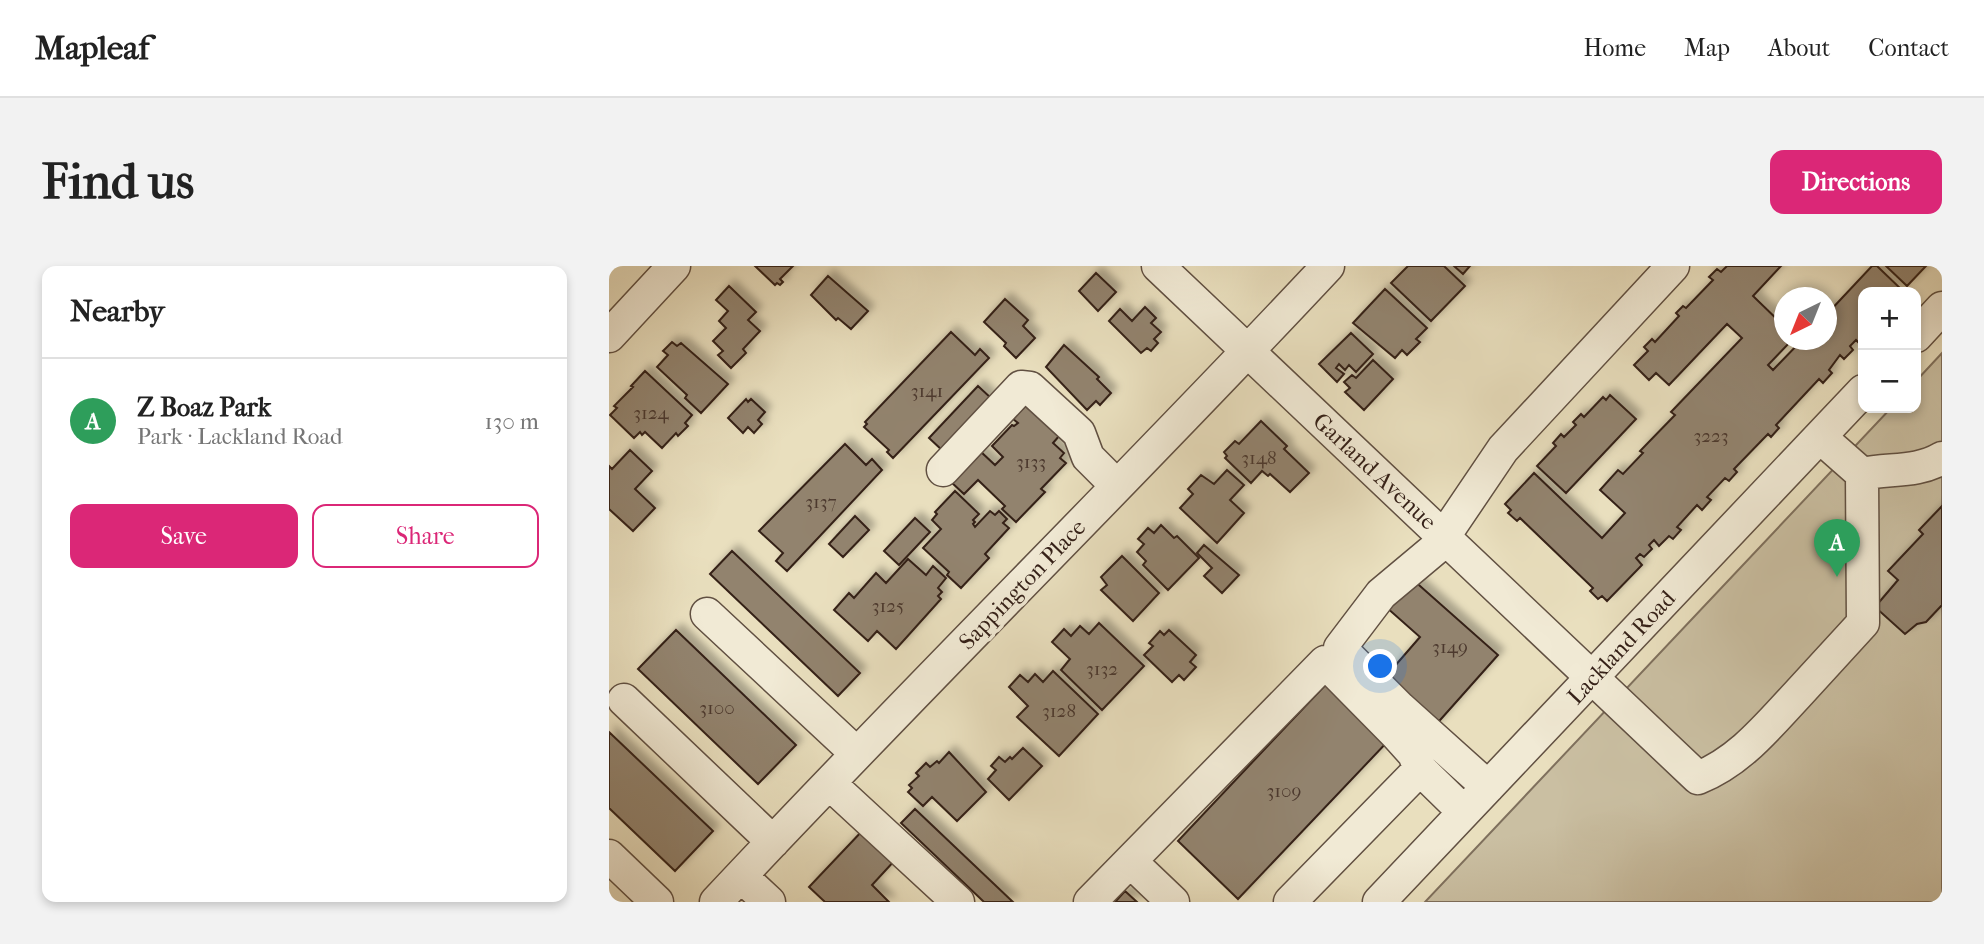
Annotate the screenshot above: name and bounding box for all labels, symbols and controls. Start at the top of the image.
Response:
text: Mapleaf [35,29,149,68]
text: Home [1584,34,1646,62]
text: Map [1684,34,1730,62]
text: About [1768,34,1830,62]
text: Contact [1868,34,1949,62]
button: Directions [1770,150,1942,214]
text: Find us [42,153,194,211]
north arrow [1774,287,1837,350]
map controls [1858,287,1921,413]
button: + [1858,287,1921,350]
text: Nearby [70,294,165,329]
button: − [1858,350,1921,413]
house number: 3141 [911,380,943,402]
text: Z Boaz Park [137,392,271,423]
house number: 3124 [633,402,670,424]
street label: Garland Avenue [1307,407,1442,535]
text: A [86,408,100,435]
text: 130 m [485,408,539,435]
text: Park · Lackland Road [137,423,343,450]
house number: 3223 [1693,425,1729,447]
house number: 3148 [1241,447,1277,469]
house number: 3133 [1016,451,1046,473]
house number: 3137 [805,491,837,513]
button: Save [70,504,298,568]
button: Share [312,504,539,568]
street label: Sappington Place [953,514,1091,655]
pin: A [1814,519,1860,577]
street label: Lackland Road [1562,585,1681,710]
house number: 3125 [872,595,904,617]
house number: 3149 [1432,636,1468,658]
your location [1363,649,1397,683]
house number: 3132 [1086,658,1118,680]
house number: 3100 [699,697,735,719]
house number: 3128 [1042,700,1076,722]
house number: 3109 [1267,780,1301,802]

